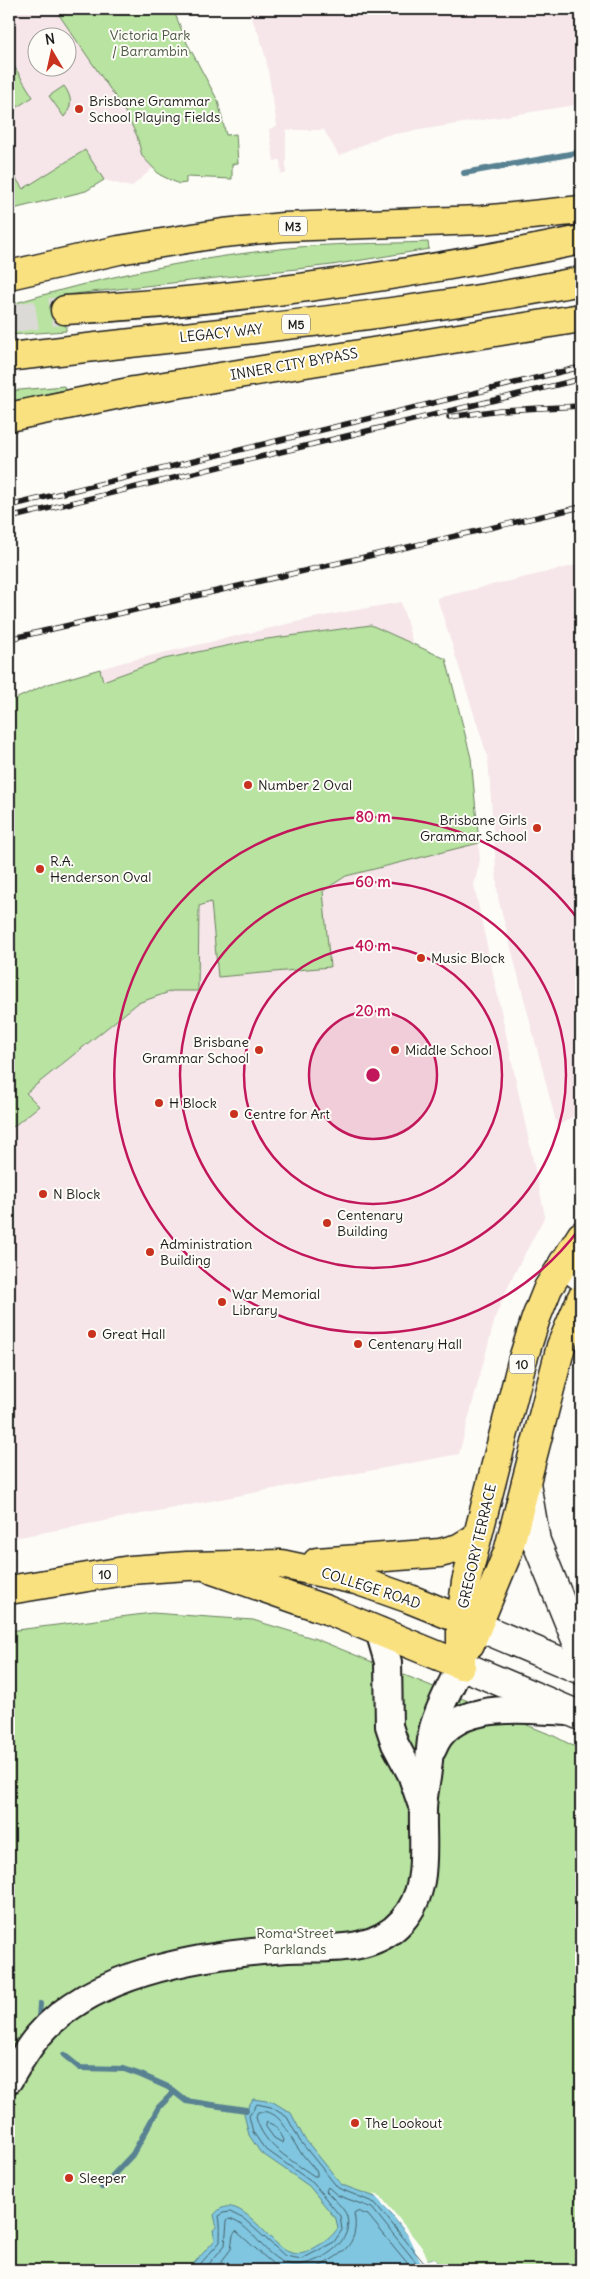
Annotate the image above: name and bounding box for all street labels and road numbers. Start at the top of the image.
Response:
road number: M3 [279,217,307,236]
road number: M5 [282,314,310,334]
street label: LEGACY WAY [178,320,264,346]
street label: INNER CITY BYPASS [229,344,359,384]
road number: 10 [510,1355,534,1374]
street label: GREGORY TERRACE [454,1482,500,1610]
street label: COLLEGE ROAD [319,1563,423,1613]
road number: 10 [92,1565,118,1584]

